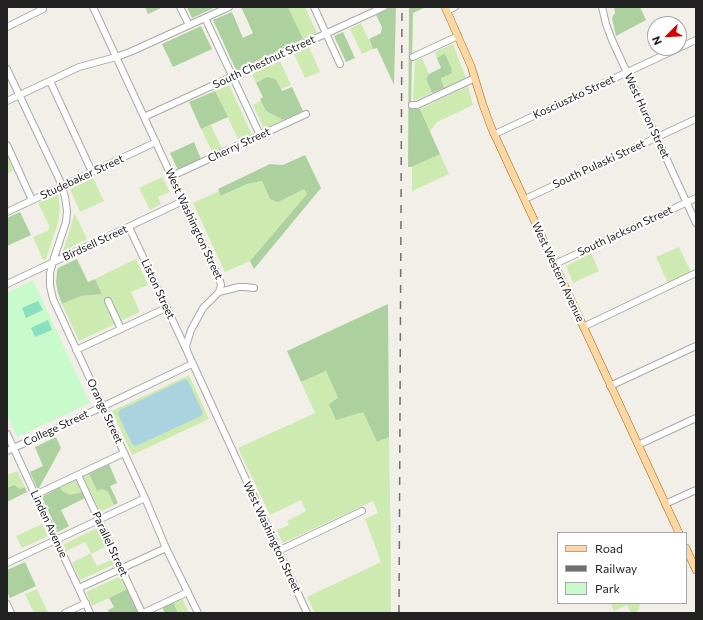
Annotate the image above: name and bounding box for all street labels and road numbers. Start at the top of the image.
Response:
street label: South Chestnut Street [211,32,317,92]
street label: West Huron Street [621,71,673,161]
street label: Kosciuszko Street [531,72,617,122]
street label: Cherry Street [206,125,272,165]
street label: South Pulaski Street [551,137,647,191]
street label: Studebaker Street [38,152,126,202]
street label: West Washington Street [162,166,226,282]
street label: South Jackson Street [575,203,675,259]
street label: West Western Avenue [529,220,587,324]
street label: Birdsell Street [60,222,130,264]
street label: Liston Street [138,257,178,321]
street label: Orange Street [84,376,126,446]
street label: College Street [21,407,91,449]
street label: West Washington Street [240,479,304,595]
street label: Linden Avenue [28,488,70,560]
street label: Parallel Street [89,509,131,579]

